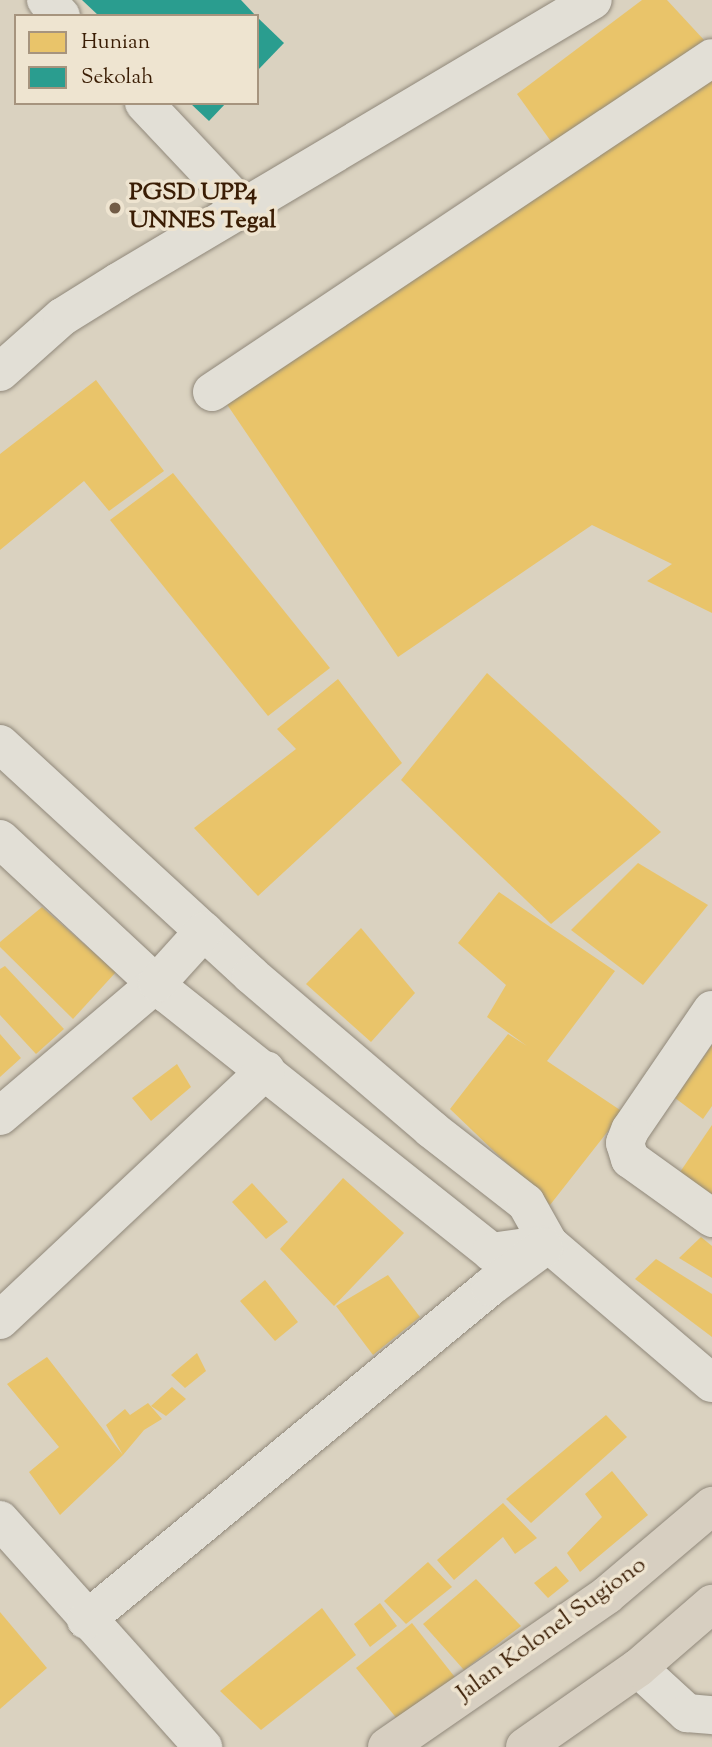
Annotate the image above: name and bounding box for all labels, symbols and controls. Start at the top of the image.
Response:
legend [14,14,259,105]
text: Hunian [81,28,150,58]
text: Sekolah [81,63,154,93]
place label: PGSD UPP4 UNNES Tegal [129,180,276,236]
marker: PGSD UPP4 UNNES Tegal [107,200,123,216]
street label: Jalan Kolonel Sugiono [451,1551,653,1709]

